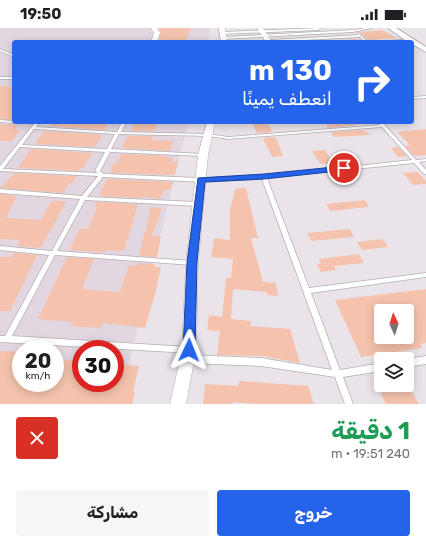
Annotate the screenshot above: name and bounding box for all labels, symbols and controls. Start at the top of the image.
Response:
text: 19:50 [20,5,61,23]
text: 130 m [249,54,332,87]
icon: right [346,56,398,108]
text: انعطف يمينًا [242,88,332,110]
pin [327,151,361,185]
icon: arrive [333,157,355,179]
north arrow [374,304,414,344]
map controls [374,304,414,392]
position arrow [168,329,210,371]
speed limit sign: 30 [72,340,124,392]
text: 20 [25,349,51,373]
button: layers [374,352,414,392]
text: km/h [26,370,50,382]
button: close [16,417,58,459]
text: 1 دقيقة [331,417,410,445]
text: 240 m · 19:51 [331,446,410,461]
button: مشاركة [16,490,209,536]
button: خروج [217,490,410,536]

